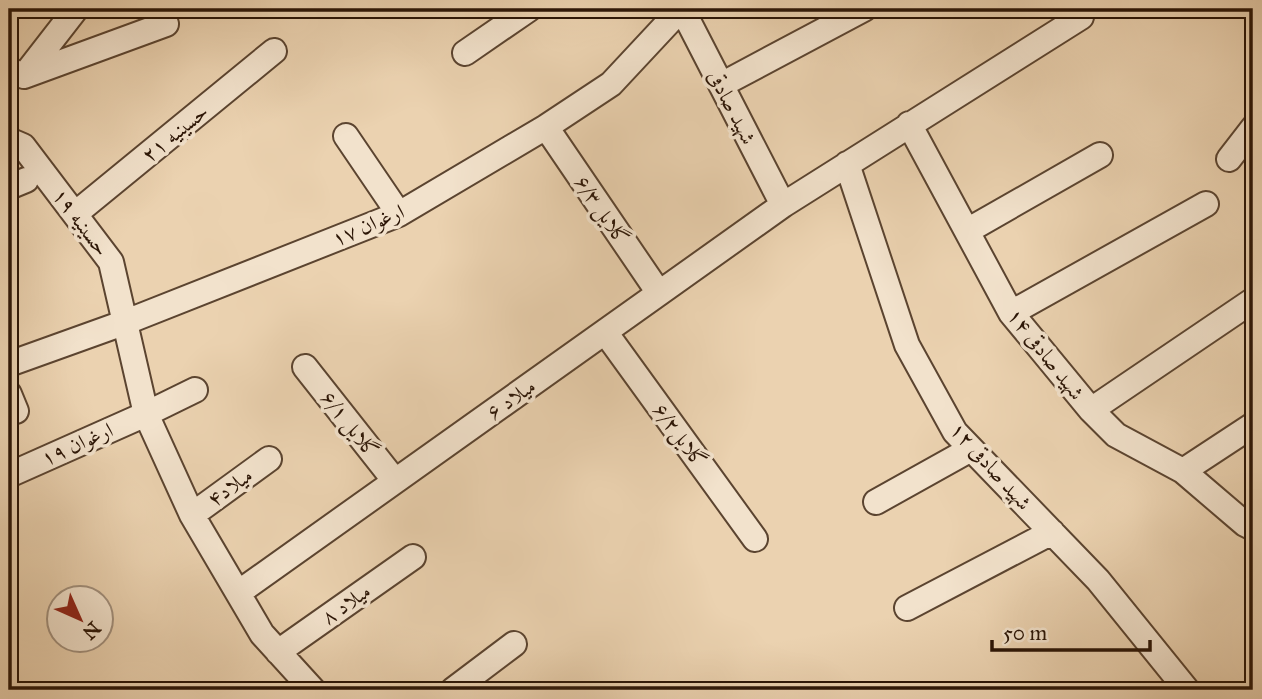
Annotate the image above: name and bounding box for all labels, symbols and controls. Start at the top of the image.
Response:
street label: شهید صادقی [701,65,762,149]
street label: حسینیه ۲۱ [136,98,214,168]
street label: گلایل ۶/۳ [568,170,635,251]
street label: حسینیه ۱۹ [47,183,115,261]
street label: ارغوان ۱۷ [328,198,408,252]
street label: شهید صادقی ۱۴ [1001,303,1090,406]
street label: میلاد ۶ [481,373,541,425]
street label: گلایل ۶/۱ [314,385,384,464]
street label: گلایل۶/۲ [646,397,712,474]
street label: ارغوان ۱۹ [37,417,117,471]
street label: شهید صادقی ۱۲ [944,417,1037,516]
street label: میلاد۴ [202,462,258,512]
street label: میلاد ۸ [316,578,376,630]
north arrow [46,584,116,654]
scale bar [992,608,1150,652]
text: N [78,617,106,645]
text: 50 m [1003,620,1048,646]

